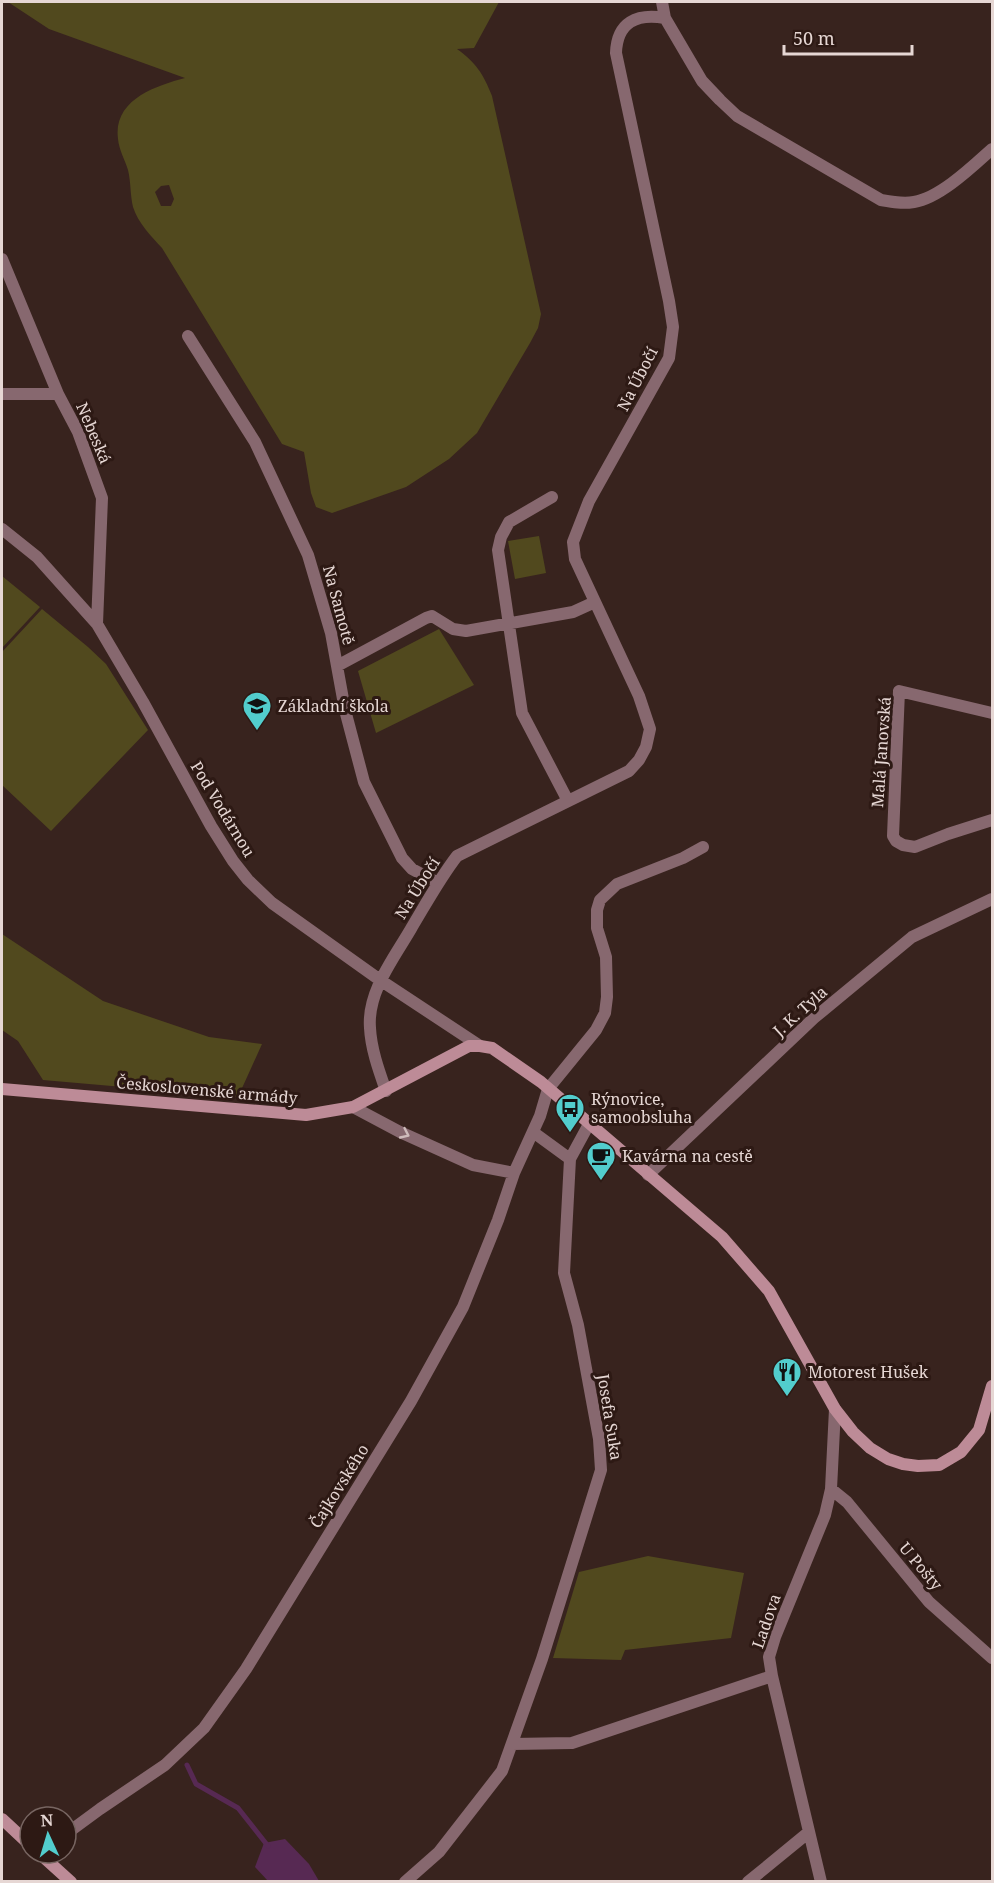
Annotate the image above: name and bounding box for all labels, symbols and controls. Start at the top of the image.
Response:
scale bar [784,18,912,56]
text: 50 m [793,26,835,50]
street label: Na Úbočí [612,343,662,415]
street label: Nebeská [71,399,117,467]
street label: Na Samotě [318,563,360,647]
school or university icon: Základní škola [241,690,273,732]
place label: Základní škola [278,695,389,717]
street label: Malá Janovská [866,696,896,808]
street label: Pod Vodárnou [186,757,260,861]
street label: Na Úbočí [389,853,445,923]
street label: J. K. Tyla [767,981,832,1042]
street label: Československé armády [115,1071,300,1109]
place label: Rýnovice, samoobsluha [591,1088,692,1128]
bus stop icon: Rýnovice, samoobsluha [554,1092,586,1134]
one-way arrow [399,1127,410,1139]
cafe icon: Kavárna na cestě [585,1140,617,1182]
place label: Kavárna na cestě [622,1145,753,1167]
restaurant icon: Motorest Hušek [771,1356,803,1398]
place label: Motorest Hušek [808,1361,929,1383]
street label: Josefa Suka [592,1371,628,1462]
street label: Čajkovského [304,1440,374,1532]
street label: U Pošty [894,1537,948,1595]
street label: Ladova [746,1591,786,1651]
north arrow [18,1805,78,1865]
text: N [40,1809,54,1831]

